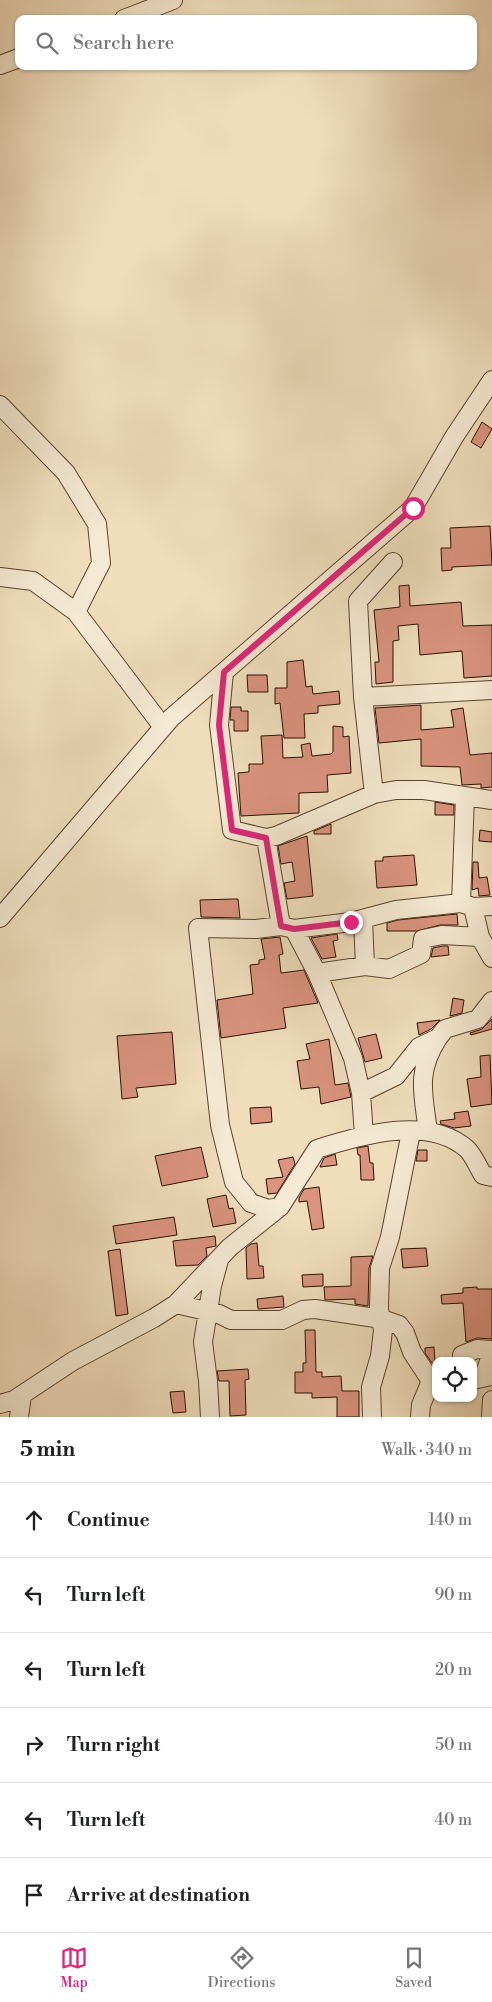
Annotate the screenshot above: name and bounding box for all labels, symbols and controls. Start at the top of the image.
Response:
search box [15,15,477,70]
icon: search [33,29,61,57]
text: Search here [73,31,174,55]
route start [402,497,425,520]
route end [340,911,363,934]
map controls [432,1357,477,1402]
button: locate [432,1357,477,1402]
text: 5 min [20,1437,75,1463]
text: Walk · 340 m [382,1440,472,1460]
icon: ahead [20,1506,48,1534]
text: Continue [67,1508,150,1532]
text: 140 m [428,1510,472,1530]
icon: left [20,1581,48,1609]
text: Turn left [67,1583,146,1607]
text: 90 m [434,1585,472,1605]
icon: left [20,1656,48,1684]
text: Turn left [67,1658,146,1682]
text: 20 m [435,1660,472,1680]
icon: right [20,1731,48,1759]
text: Turn right [67,1733,160,1757]
text: 50 m [435,1735,472,1755]
icon: left [20,1806,48,1834]
text: Turn left [67,1808,146,1832]
text: 40 m [435,1810,472,1830]
icon: arrive [20,1881,48,1909]
text: Arrive at destination [67,1883,250,1907]
tab: Map [60,1944,88,1992]
tab: Directions [208,1944,275,1992]
tab: Saved [395,1944,432,1992]

